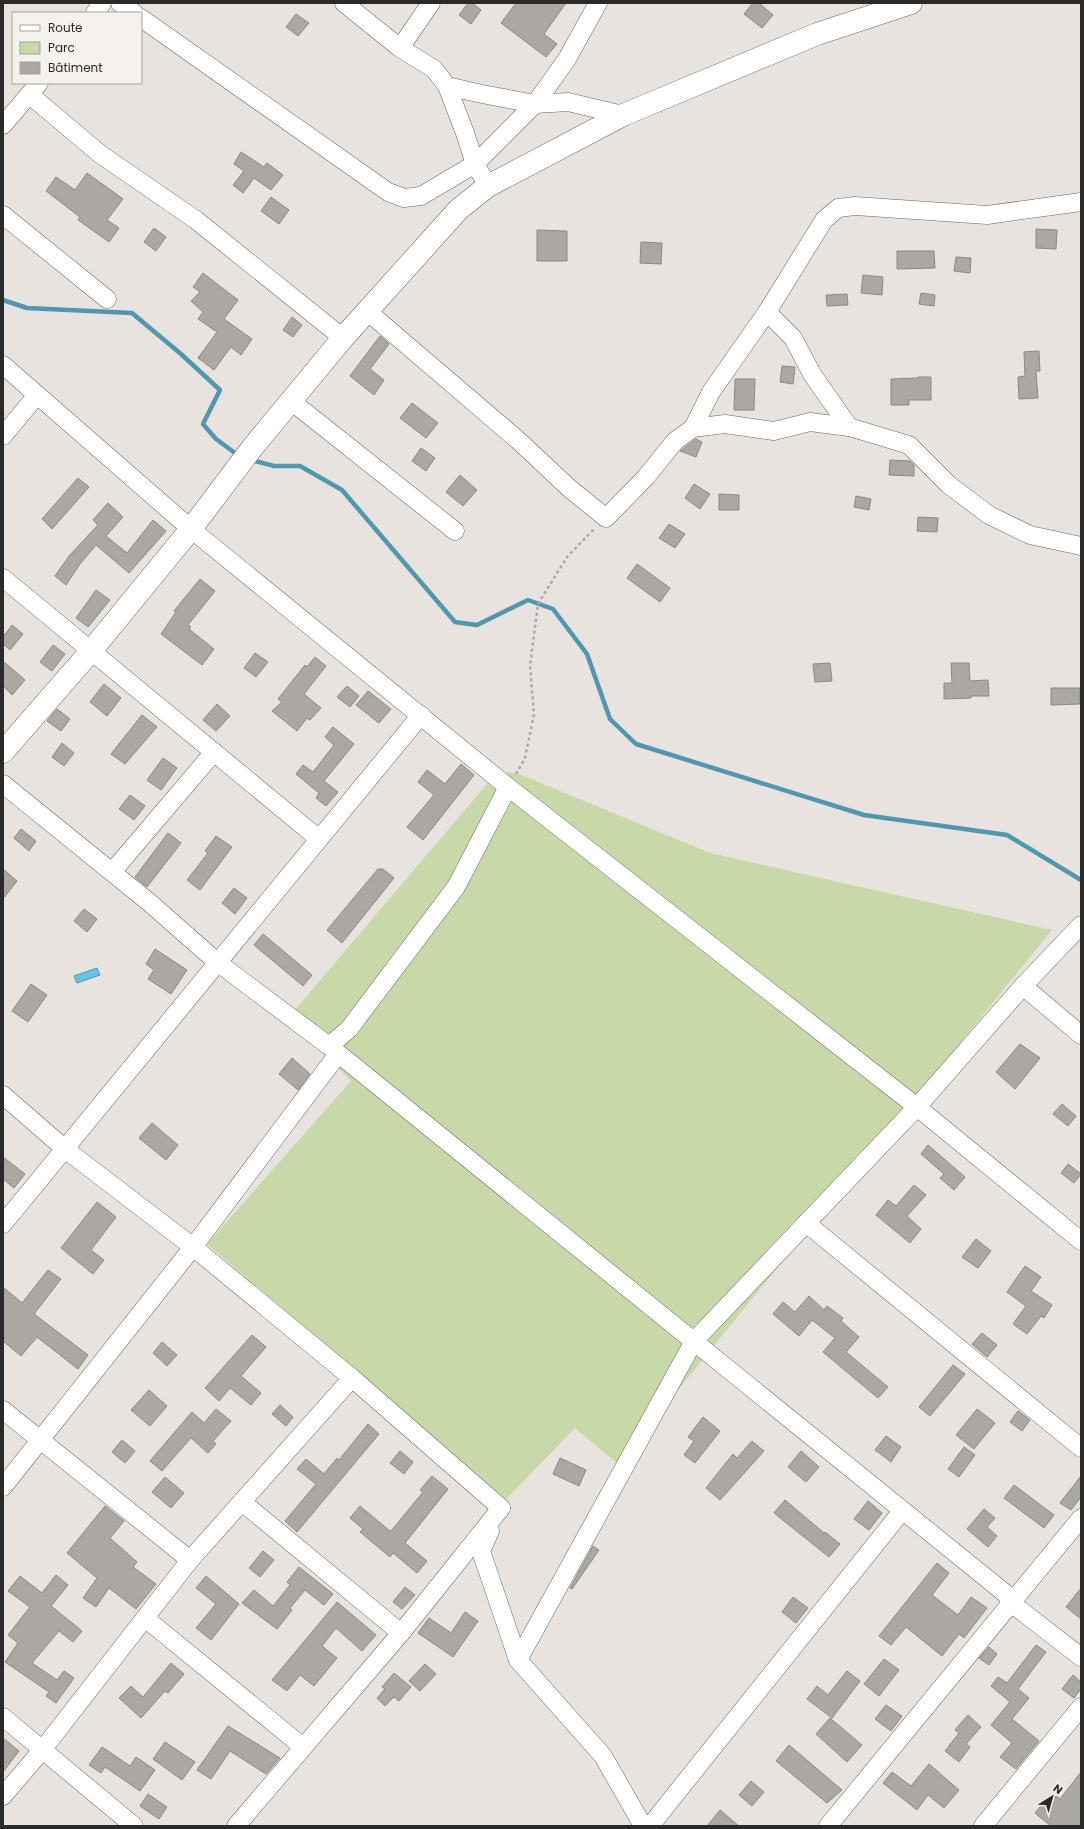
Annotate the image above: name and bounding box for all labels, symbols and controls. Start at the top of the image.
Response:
legend [12,12,142,84]
text: Route [48,19,82,36]
text: Parc [48,39,75,56]
text: Bâtiment [48,59,103,76]
north arrow [1032,1777,1072,1817]
text: N [1050,1780,1066,1798]

